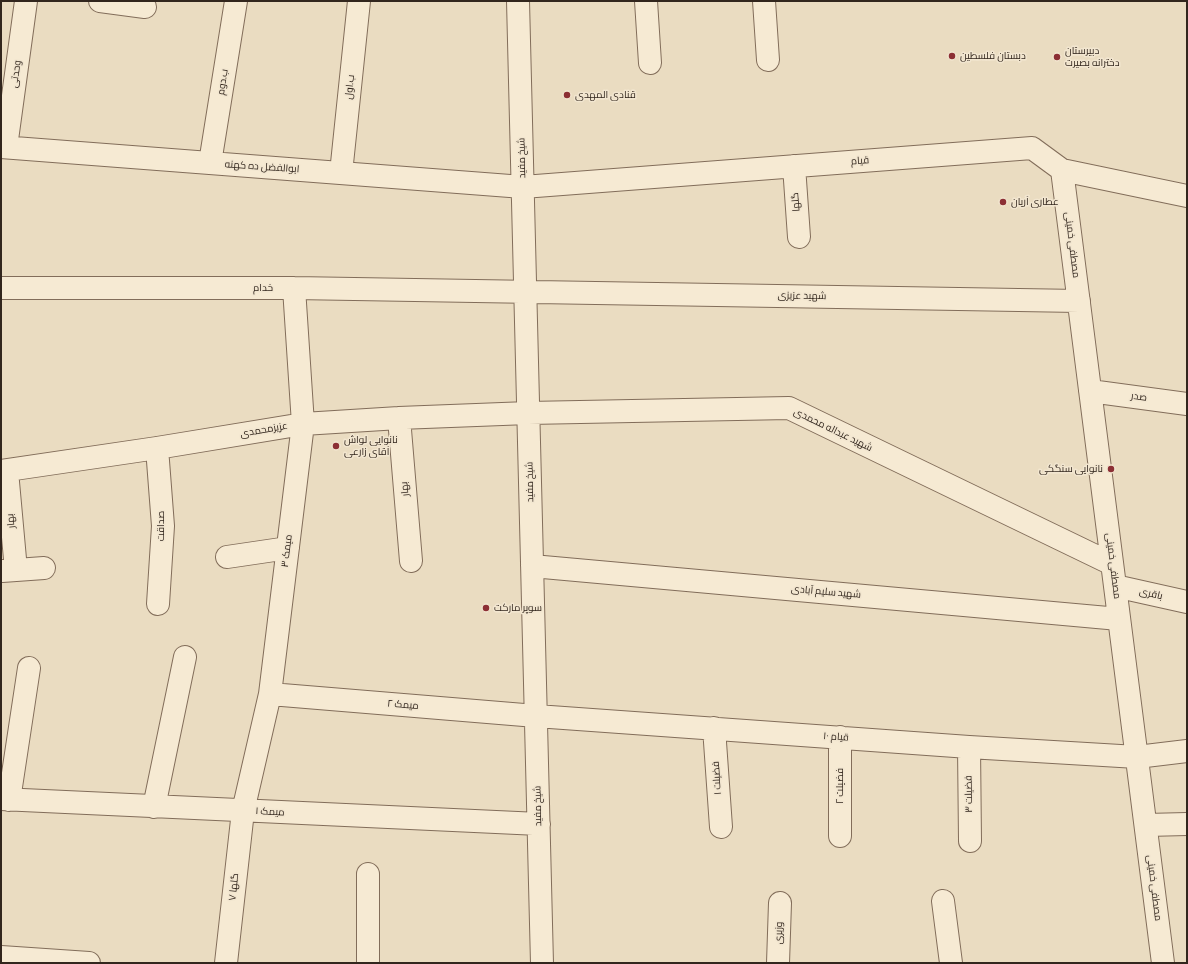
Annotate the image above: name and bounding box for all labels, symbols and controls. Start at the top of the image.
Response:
place label: دبیرستان دخترانه بصیرت [1065,45,1119,68]
place label: دبستان فلسطین [960,50,1026,62]
marker: دبستان فلسطین [947,51,957,61]
marker: دبیرستان دخترانه بصیرت [1052,52,1062,62]
street label: وحدتی [8,59,24,89]
street label: ب.دوم [215,68,231,96]
street label: ب.اول [343,74,357,100]
place label: قنادی المهدی [575,89,636,101]
marker: قنادی المهدی [562,90,572,100]
street label: شیخ مفید [516,138,528,178]
street label: قیام [850,154,870,168]
street label: ابوالفضل ده کهنه [224,158,300,176]
street label: گلها [789,192,803,212]
place label: عطاری آریان [1011,196,1059,208]
marker: عطاری آریان [998,197,1008,207]
street label: مصطفی خمینی [1062,211,1082,279]
street label: خدام [253,282,273,294]
street label: شهید عزیزی [778,290,826,302]
street label: صدر [1130,390,1148,404]
street label: شهید عبداله محمدی [792,406,874,454]
street label: عزیزمحمدی [239,420,289,440]
place label: نانوایی لواش آقای زارعی [344,434,398,458]
marker: نانوایی لواش آقای زارعی [331,441,341,451]
street label: شیخ مفید [524,462,536,502]
place label: نانوایی سنگکی [1039,463,1103,475]
marker: نانوایی سنگکی [1106,464,1116,474]
street label: بهار [398,481,412,497]
street label: صداقت [155,511,167,541]
street label: بهار [4,513,18,529]
street label: مصطفی خمینی [1103,532,1123,600]
street label: میمک ۳ [279,534,295,568]
street label: شهید سلیم آبادی [791,583,861,601]
street label: باقری [1138,585,1164,603]
place label: سوپر مارکت [494,602,542,614]
marker: سوپر مارکت [481,603,491,613]
street label: میمک ۲ [387,698,419,712]
street label: قیام ۱۰ [823,730,849,744]
street label: فضیلت ۱ [710,761,724,795]
street label: فضیلت ۲ [834,768,846,804]
street label: فضیلت ۳ [963,775,975,813]
street label: شیخ مفید [532,786,544,826]
street label: میمک ۱ [255,805,285,819]
street label: مصطفی خمینی [1144,854,1164,922]
street label: گلها ۷ [227,873,241,901]
street label: وزیری [773,922,785,944]

